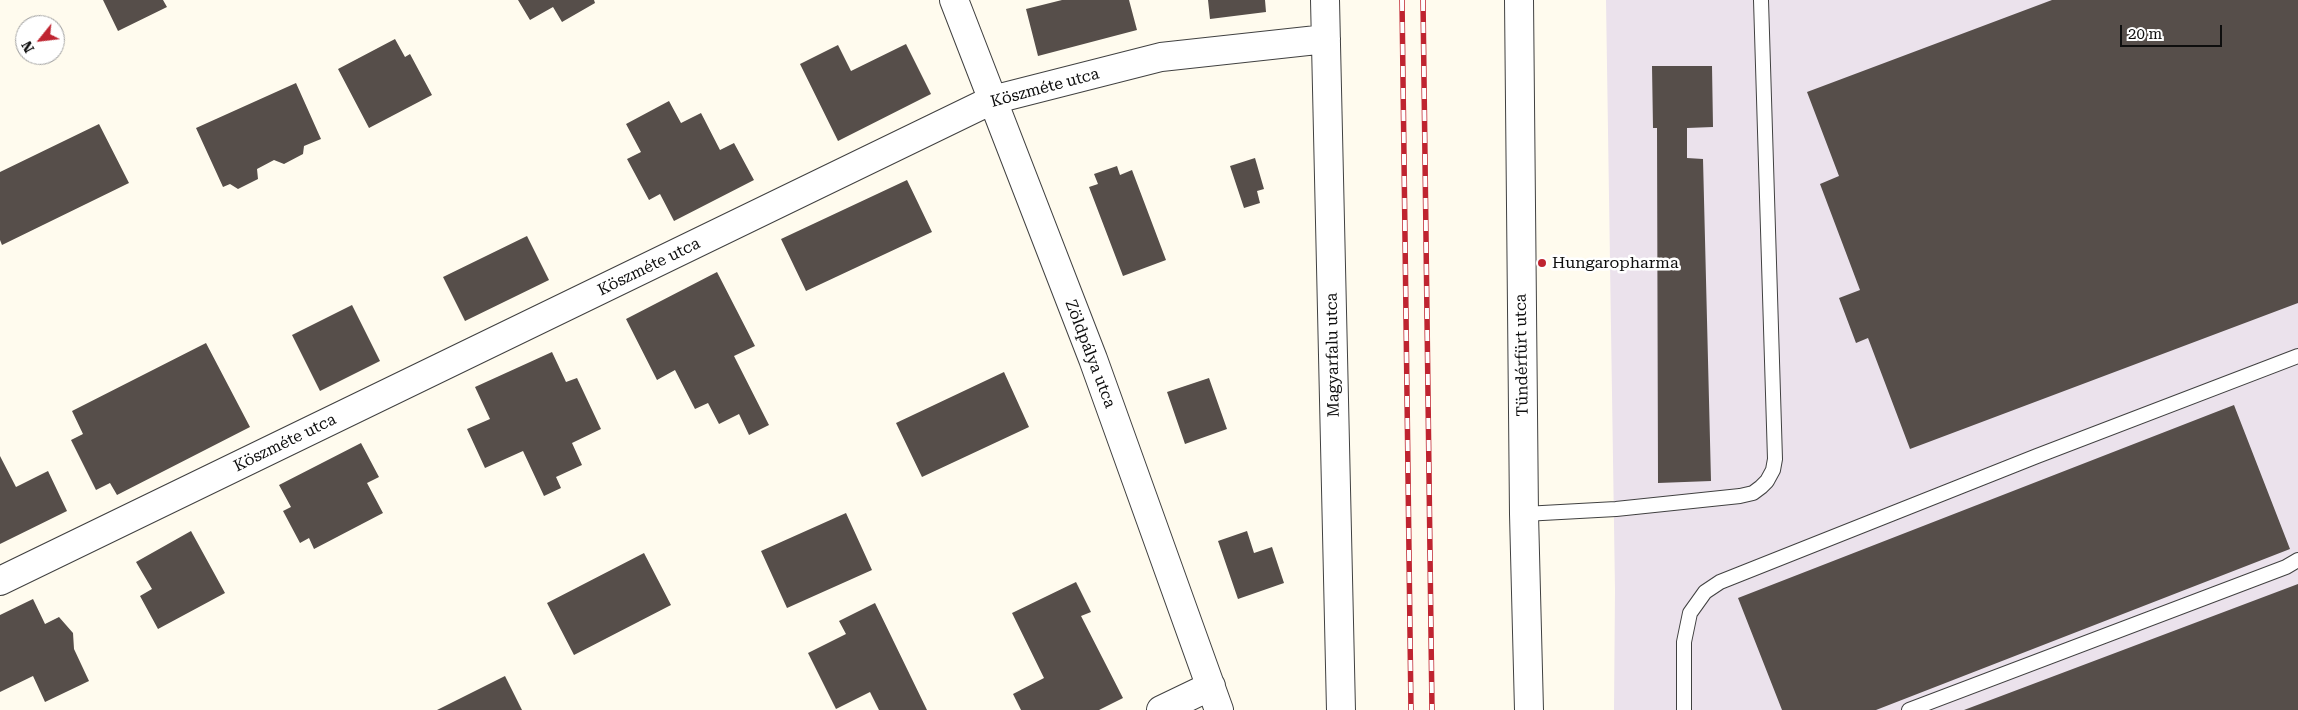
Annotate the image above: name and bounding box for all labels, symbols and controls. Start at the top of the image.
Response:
north arrow [15,15,65,65]
scale bar [2123,15,2226,47]
text: 20 m [2128,25,2162,43]
text: N [18,38,37,55]
street label: Köszméte utca [989,64,1101,112]
street label: Köszméte utca [595,234,703,300]
place label: Hungaropharma [1552,253,1679,273]
marker: Hungaropharma [1536,257,1548,269]
street label: Magyarfalu utca [1322,293,1344,417]
street label: Tündérfürt utca [1511,293,1533,417]
street label: Zöldpálya utca [1061,297,1119,411]
street label: Köszméte utca [231,410,339,476]

